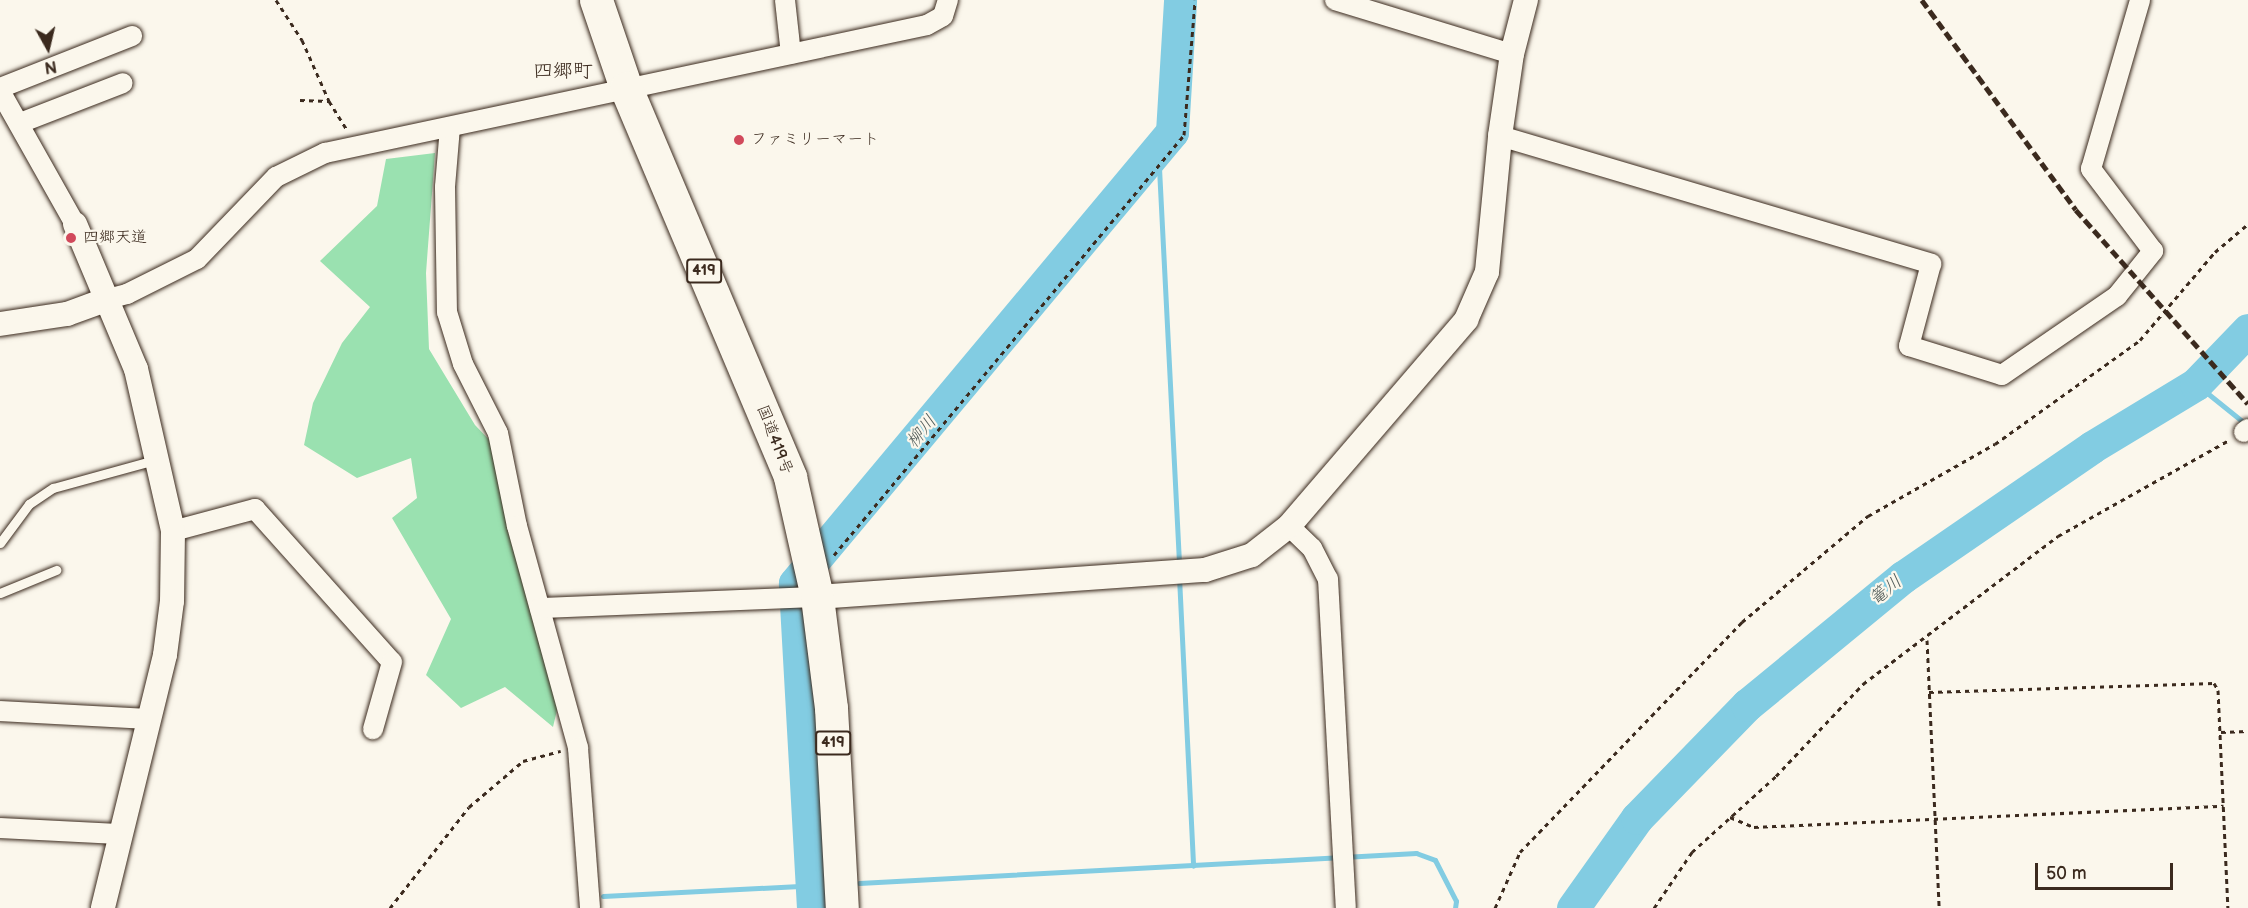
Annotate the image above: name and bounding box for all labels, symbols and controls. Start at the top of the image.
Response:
north arrow [18,18,78,78]
text: N [43,56,58,77]
district label: 四郷町 [533,59,593,83]
place label: ファミリーマート [751,130,879,150]
marker: ファミリーマート [732,133,746,147]
place label: 四郷天道 [83,228,147,248]
marker: 四郷天道 [64,231,78,245]
road number: 419 [686,259,722,283]
street label: 国道419号 [752,402,796,478]
water label: 柳川 [902,411,942,453]
water label: 篭川 [1865,571,1907,611]
road number: 419 [815,731,851,755]
scale bar [2038,851,2176,889]
text: 50 m [2046,863,2087,884]

